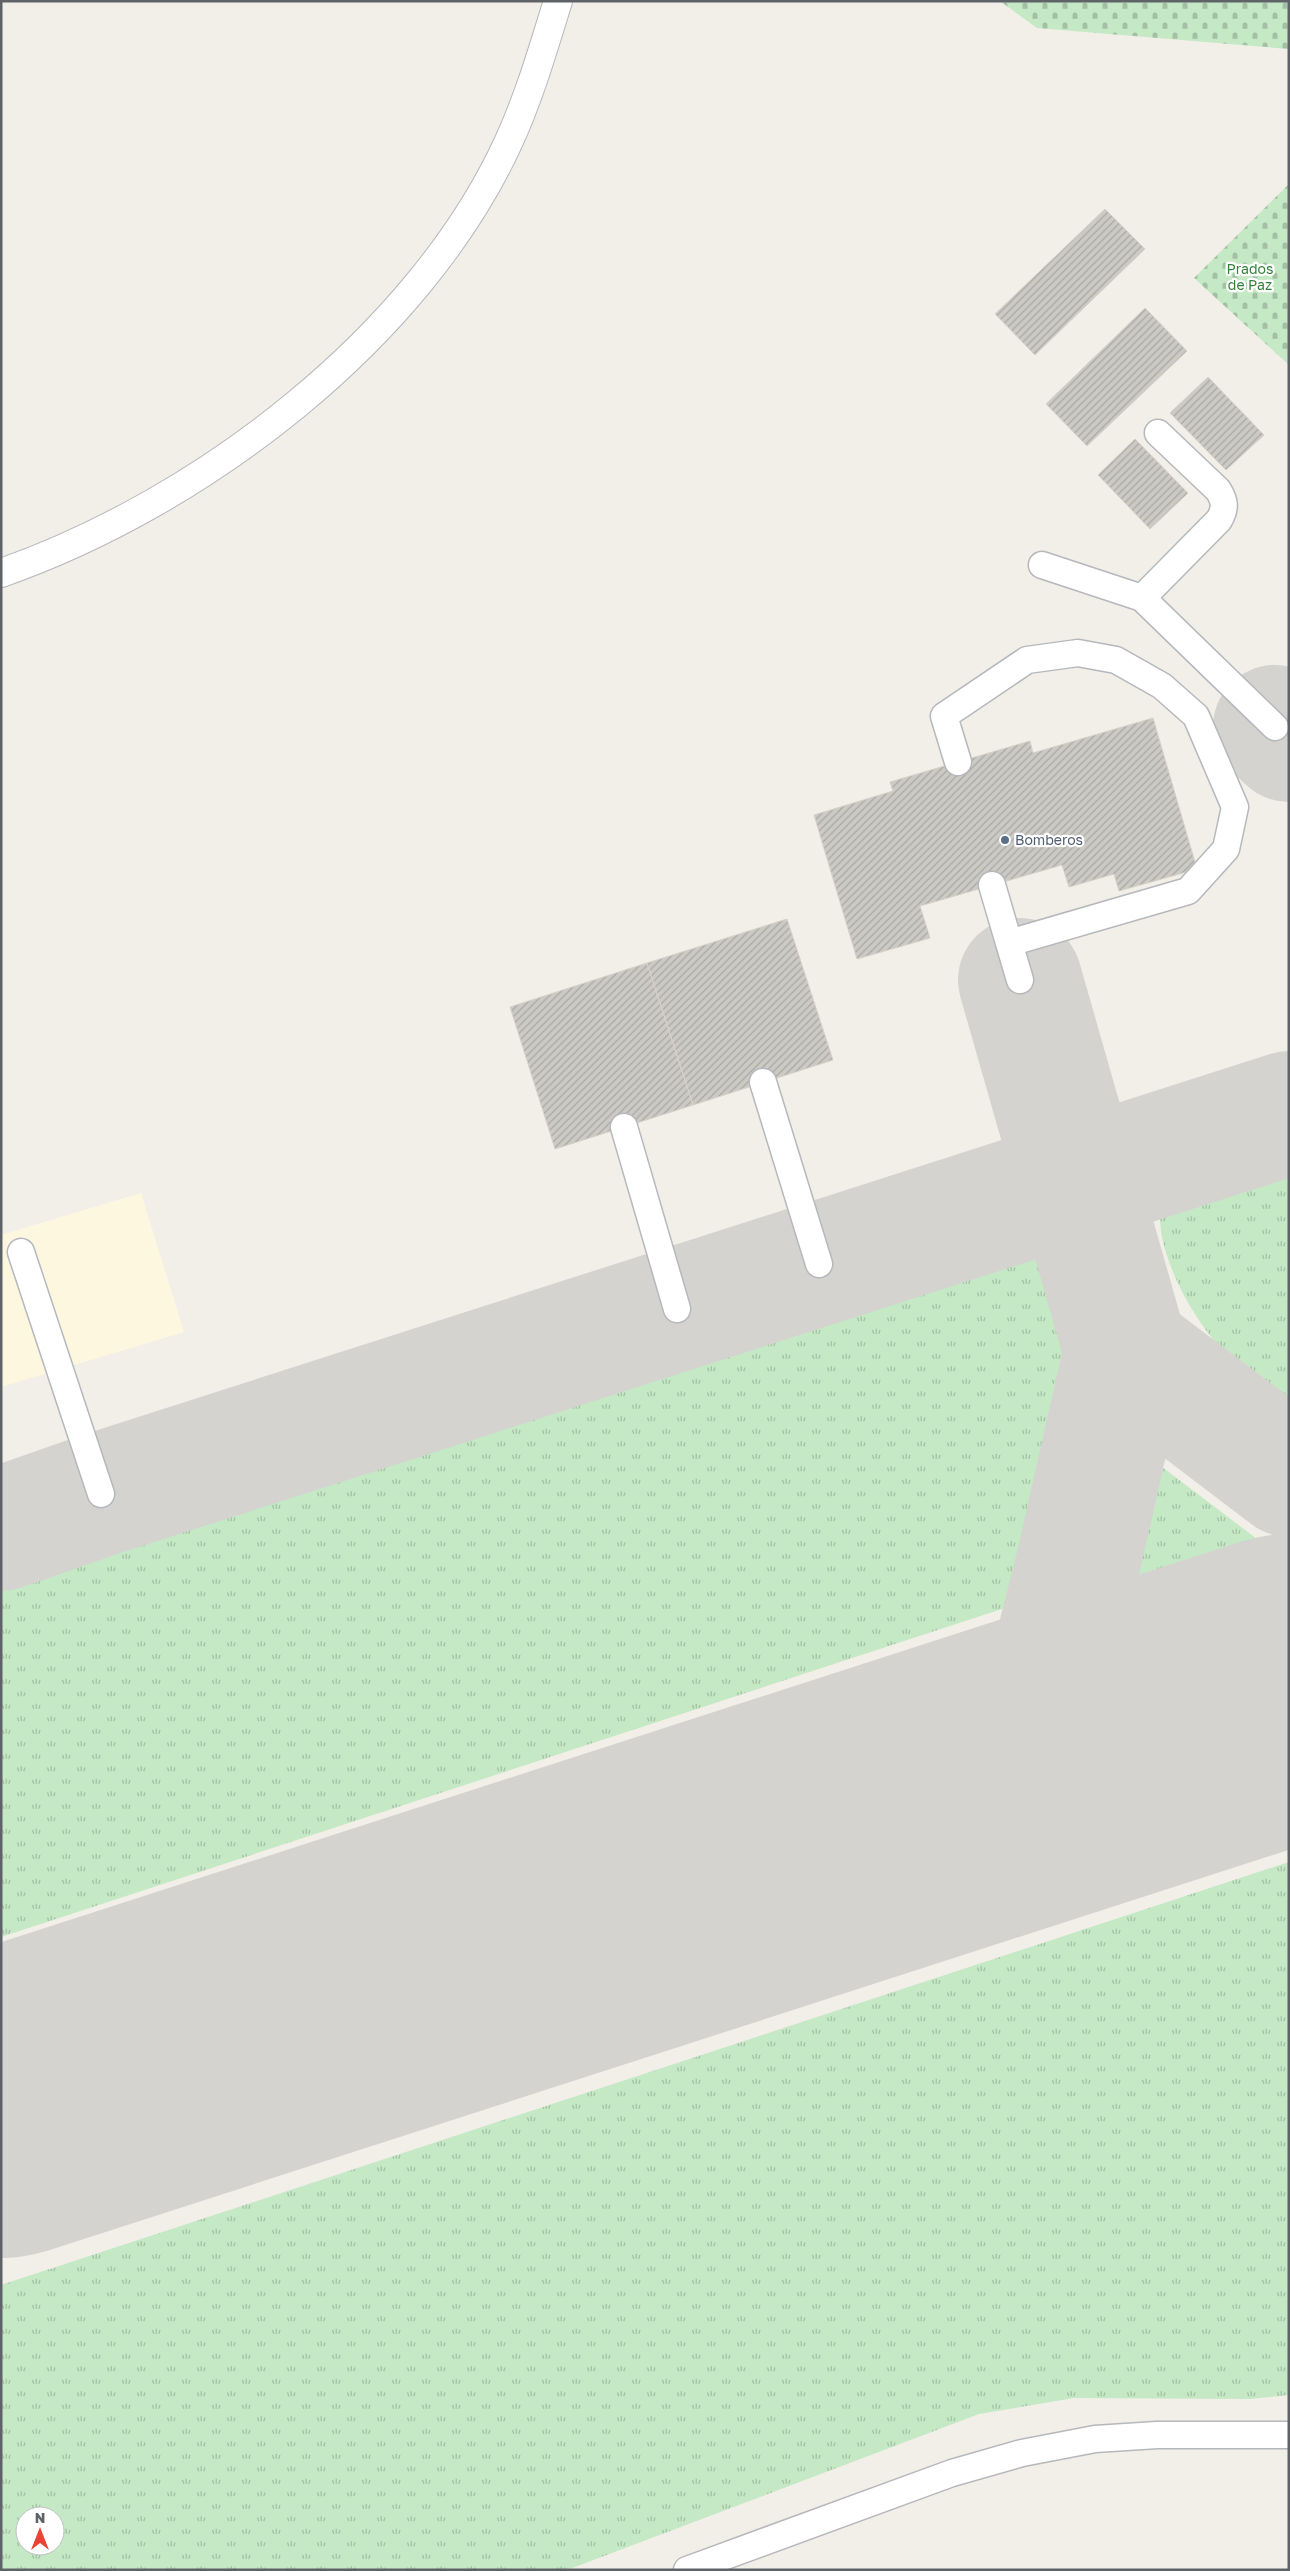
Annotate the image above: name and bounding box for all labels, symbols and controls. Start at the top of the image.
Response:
park label: Prados de Paz [1227,260,1273,293]
place label: Bomberos [1015,831,1083,848]
marker: Bomberos [999,834,1011,846]
north arrow [15,2506,65,2556]
text: N [35,2509,45,2526]

